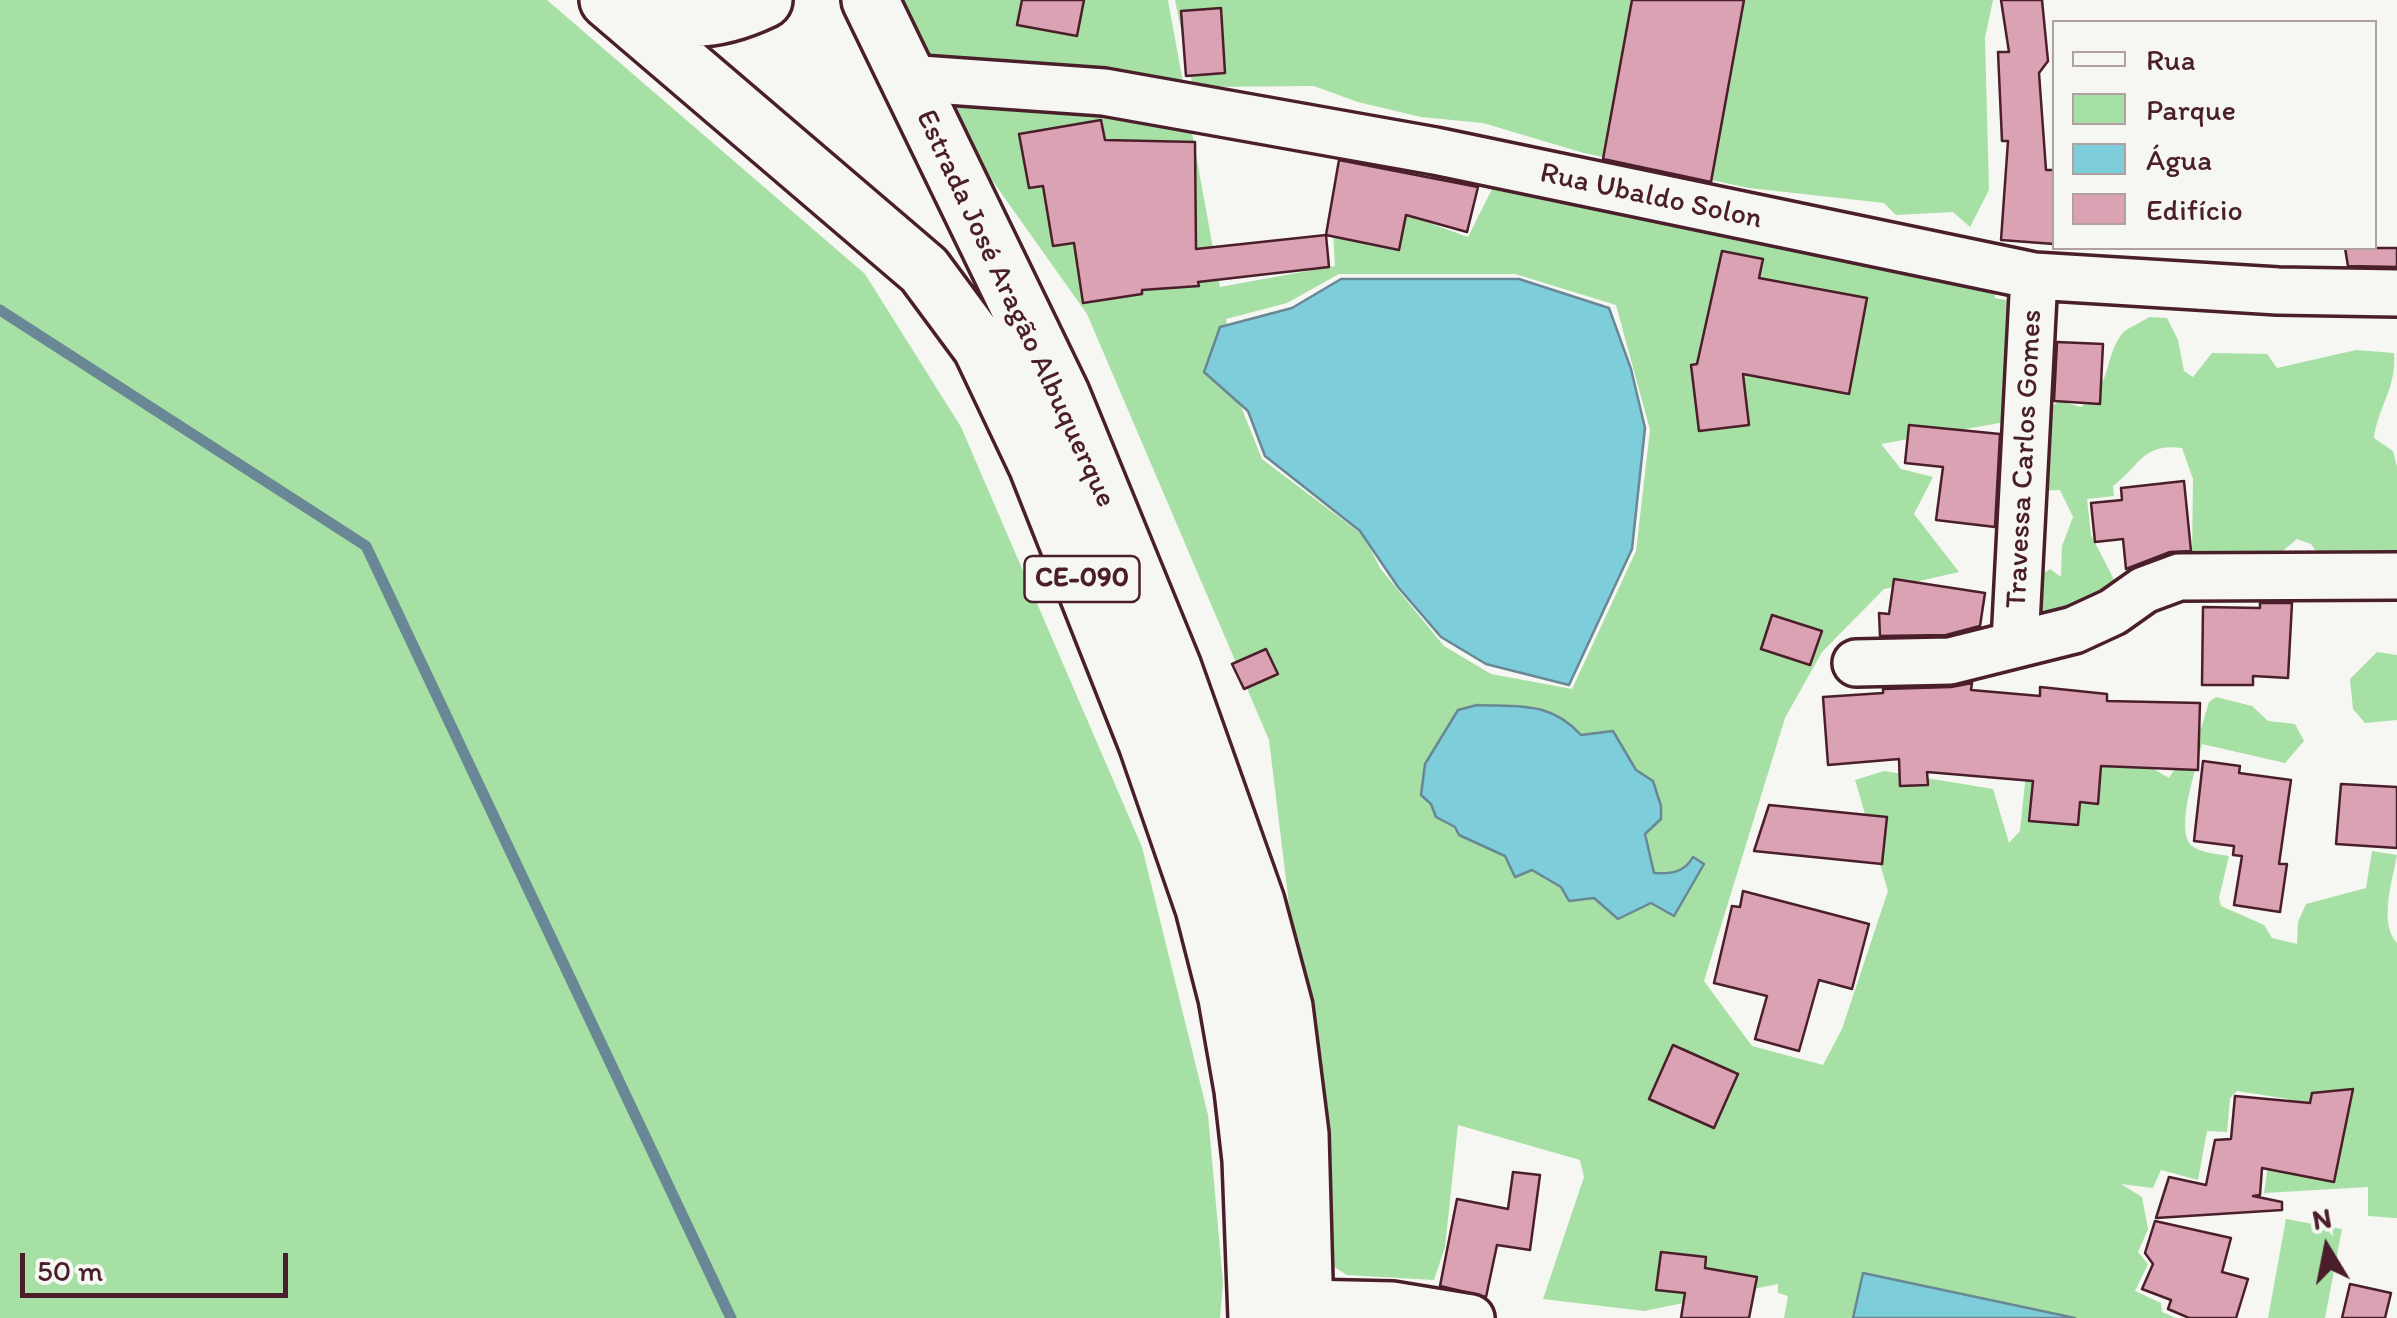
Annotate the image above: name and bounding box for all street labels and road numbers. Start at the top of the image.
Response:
street label: Estrada José Aragão Albuquerque [907,105,1123,513]
street label: Rua Ubaldo Solon [1537,156,1765,238]
street label: Travessa Carlos Gomes [1999,309,2051,609]
road number: CE-090 [1024,556,1140,602]

